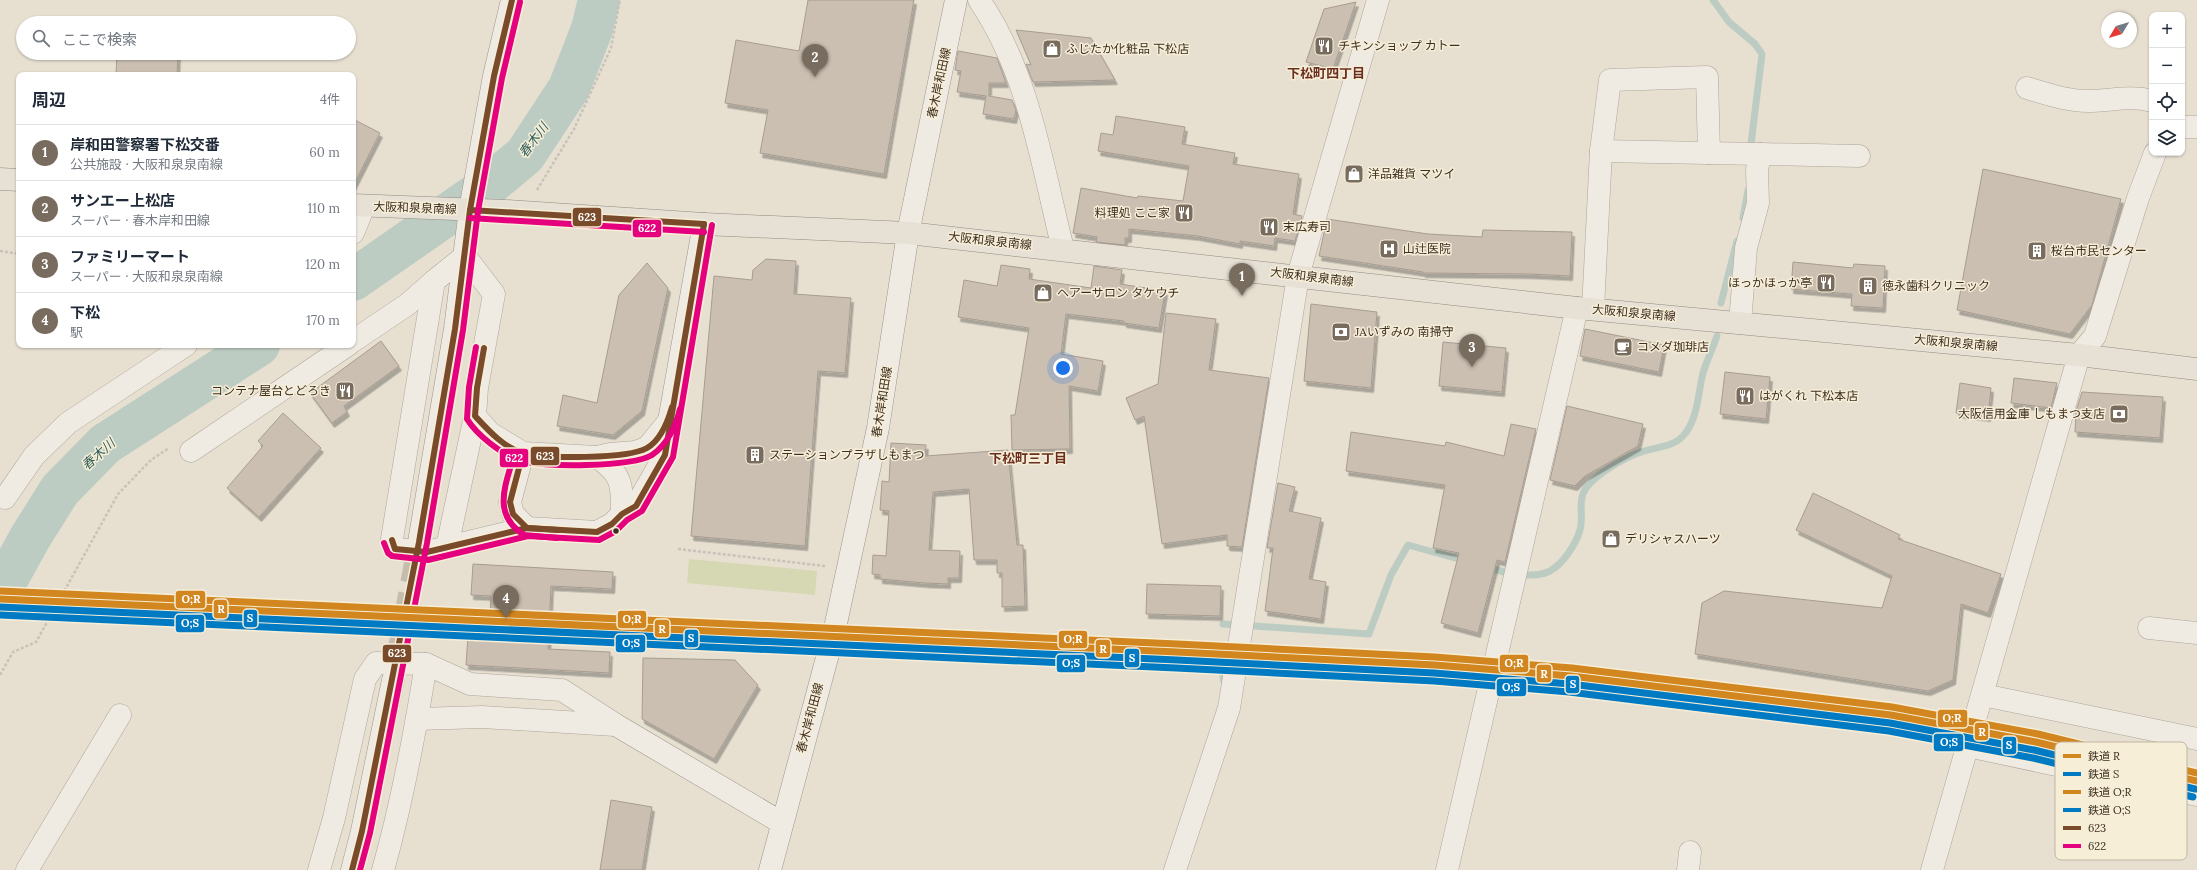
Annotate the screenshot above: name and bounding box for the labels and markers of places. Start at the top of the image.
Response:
restaurant icon: チキンショップ カトー [1313,35,1335,57]
shop icon: ふじたか化粧品 下松店 [1041,38,1063,60]
place label: チキンショップ カトー [1338,38,1461,53]
place label: ふじたか化粧品 下松店 [1066,41,1189,56]
pin: 2 [802,44,828,77]
shop icon: 洋品雑貨 マツイ [1343,163,1365,185]
place label: 洋品雑貨 マツイ [1368,166,1455,181]
restaurant icon: 料理処 ここ家 [1173,202,1195,224]
place label: 料理処 ここ家 [1095,205,1170,220]
restaurant icon: 末広寿司 [1258,216,1280,238]
place label: 末広寿司 [1283,219,1331,234]
hospital icon: 山辻医院 [1378,238,1400,260]
building icon: 桜台市民センター [2026,240,2048,262]
place label: 山辻医院 [1403,241,1451,256]
place label: 桜台市民センター [2051,243,2147,258]
pin: 1 [1229,263,1255,296]
restaurant icon: ほっかほっか亭 [1815,272,1837,294]
place label: ほっかほっか亭 [1728,275,1812,290]
building icon: 徳永歯科クリニック [1857,275,1879,297]
place label: 徳永歯科クリニック [1882,278,1990,293]
shop icon: ヘアーサロン タケウチ [1032,282,1054,304]
place label: ヘアーサロン タケウチ [1057,285,1179,300]
bank icon: JAいずみの 南掃守 [1330,321,1352,343]
place label: JAいずみの 南掃守 [1354,324,1454,339]
pin: 3 [1459,334,1485,367]
cafe icon: コメダ珈琲店 [1612,336,1634,358]
place label: コメダ珈琲店 [1637,339,1709,354]
restaurant icon: コンテナ屋台とどろき [334,380,356,402]
place label: コンテナ屋台とどろき [211,383,331,398]
restaurant icon: はがくれ 下松本店 [1734,385,1756,407]
place label: はがくれ 下松本店 [1759,388,1858,403]
bank icon: 大阪信用金庫 しもまつ支店 [2108,403,2130,425]
place label: 大阪信用金庫 しもまつ支店 [1958,406,2105,421]
building icon: ステーションプラザしもまつ [744,444,766,466]
place label: ステーションプラザしもまつ [769,447,924,462]
unlabelled marker [611,526,621,536]
shop icon: デリシャスハーツ [1600,528,1622,550]
place label: デリシャスハーツ [1625,531,1721,546]
pin: 4 [493,585,519,618]

